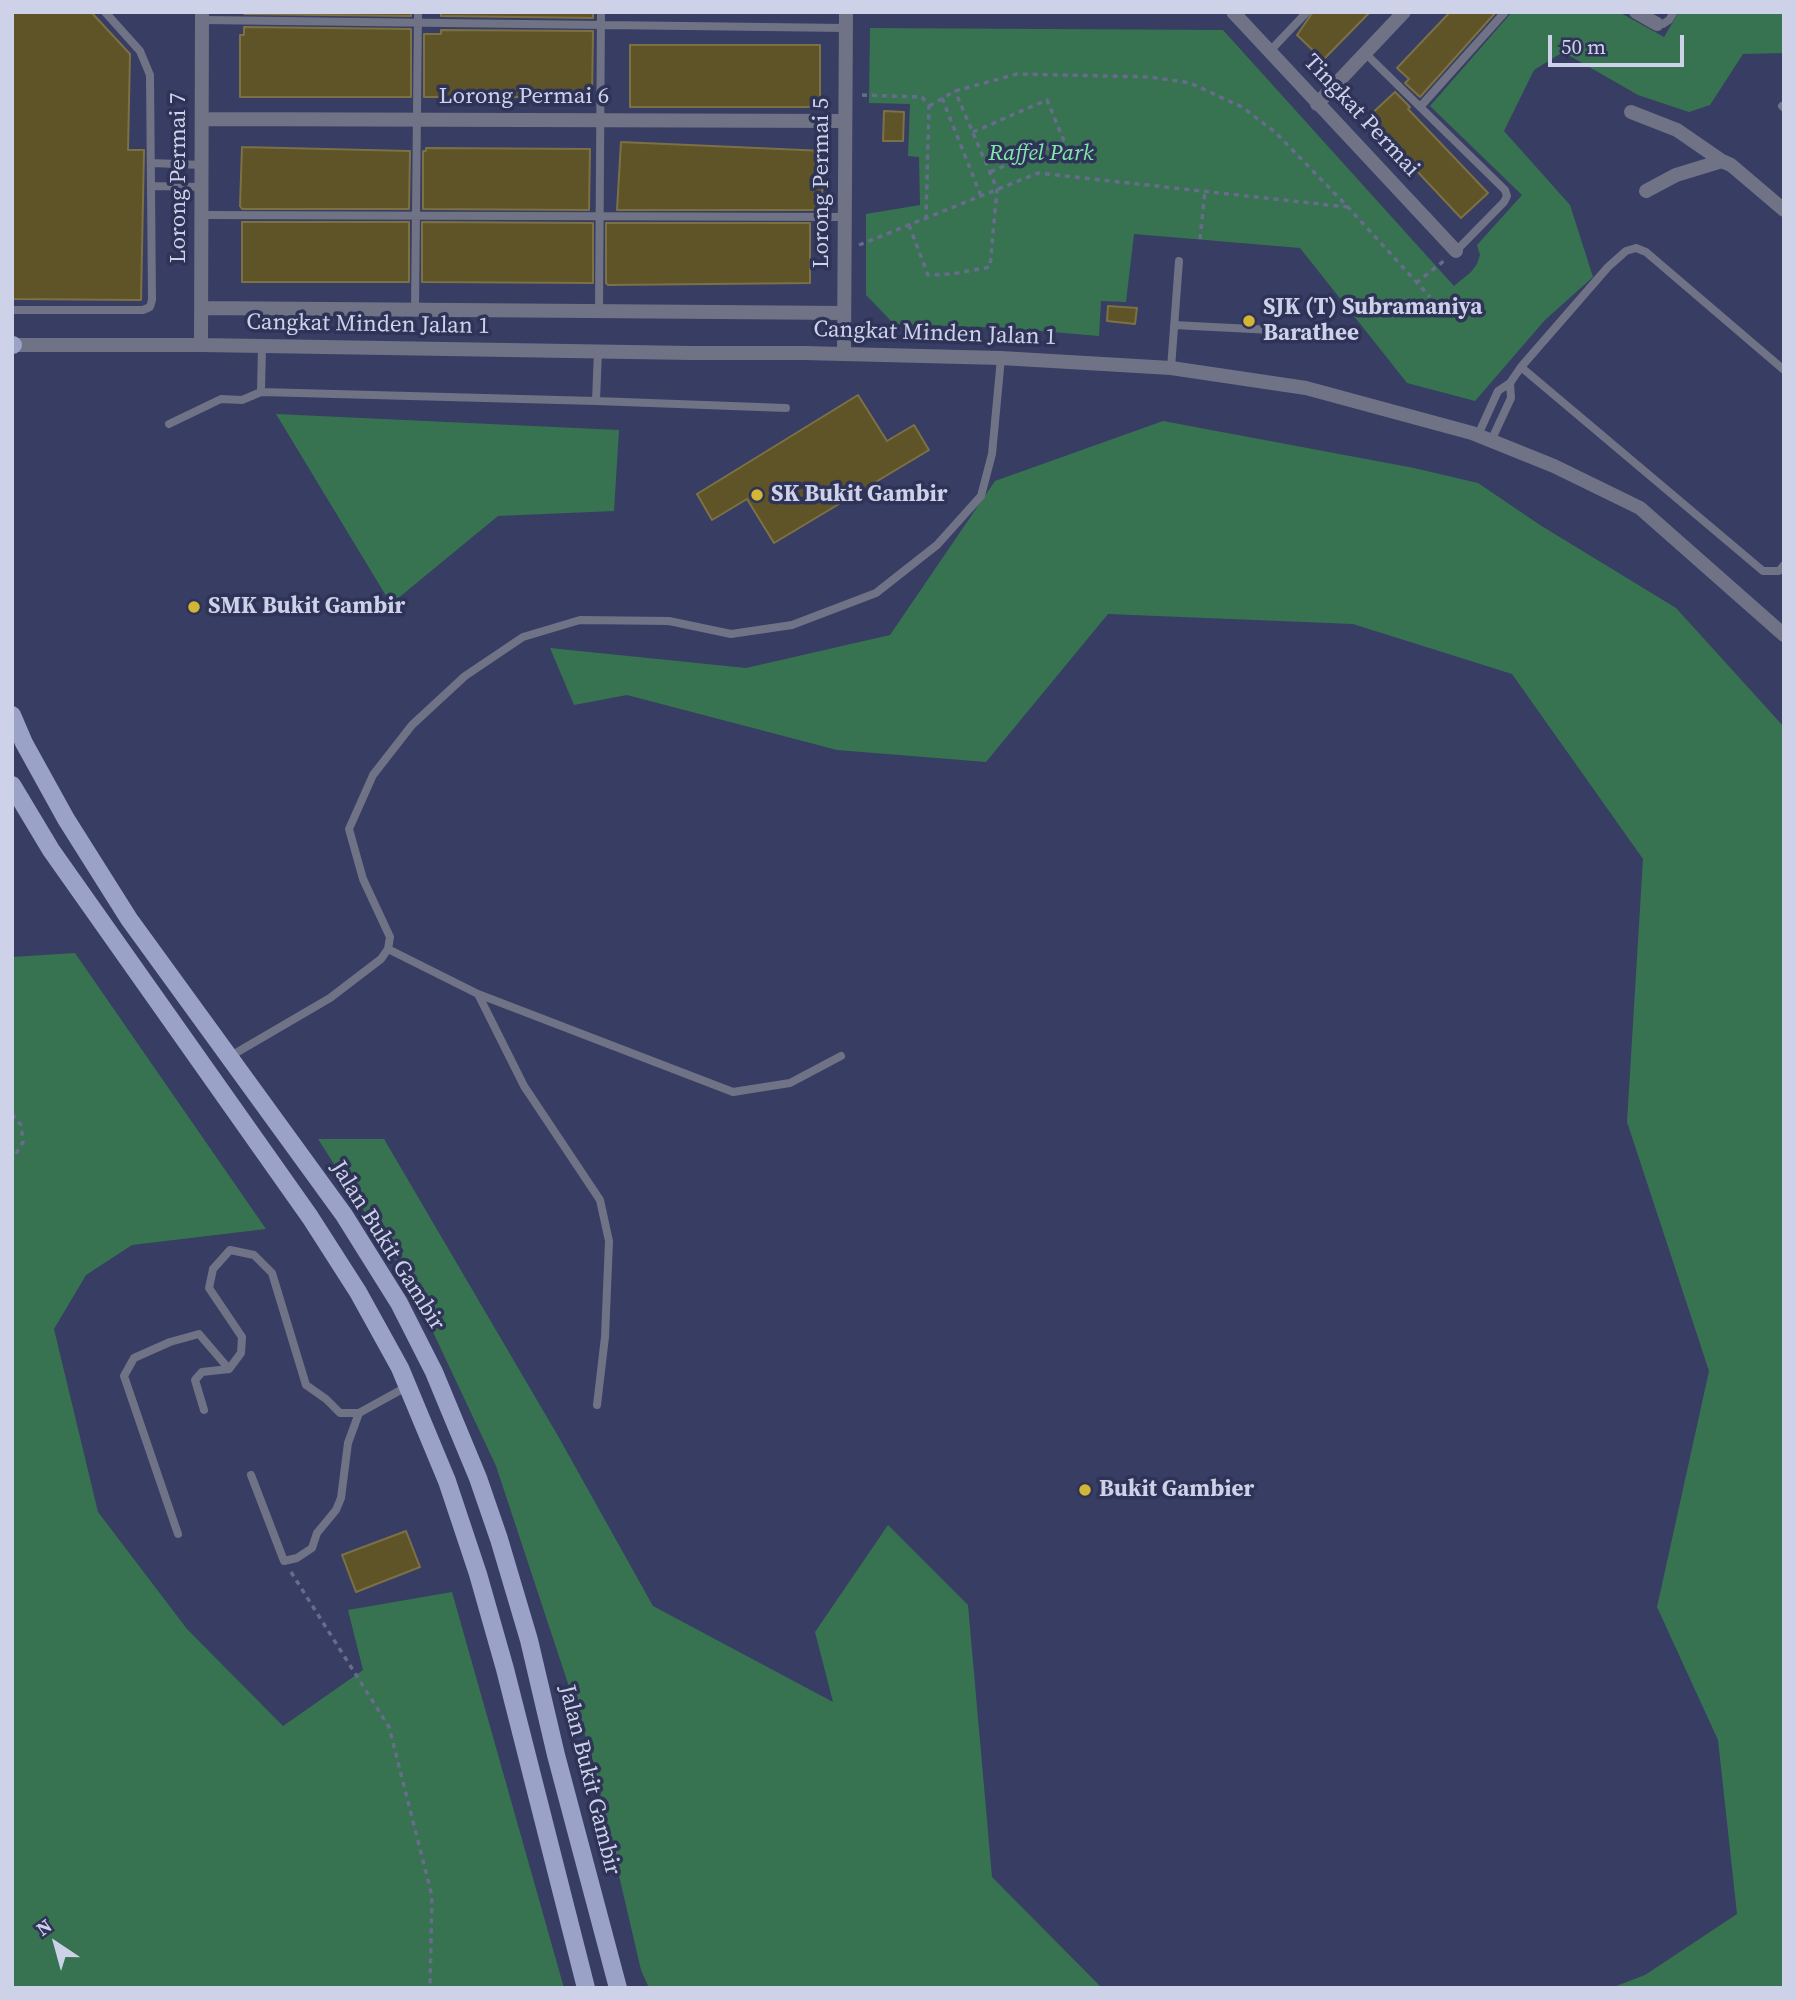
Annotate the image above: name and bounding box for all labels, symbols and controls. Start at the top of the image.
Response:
scale bar [1551,21,1688,65]
text: 50 m [1561,32,1606,61]
street label: Tingkat Permai [1297,49,1425,183]
street label: Lorong Permai 6 [439,83,609,111]
street label: Lorong Permai 7 [165,93,193,263]
street label: Lorong Permai 5 [808,98,836,268]
park label: Raffel Park [989,140,1093,168]
place label: SJK (T) Subramaniya Barathee [1263,294,1482,348]
street label: Cangkat Minden Jalan 1 [246,309,490,341]
marker: SJK (T) Subramaniya Barathee [1241,313,1257,329]
street label: Cangkat Minden Jalan 1 [813,316,1057,352]
place label: SK Bukit Gambir [771,481,948,509]
marker: SK Bukit Gambir [749,487,765,503]
place label: SMK Bukit Gambir [208,593,405,621]
marker: SMK Bukit Gambir [186,599,202,615]
street label: Jalan Bukit Gambir [324,1156,450,1336]
place label: Bukit Gambier [1099,1476,1254,1504]
marker: Bukit Gambier [1077,1482,1093,1498]
street label: Jalan Bukit Gambir [552,1682,626,1878]
north arrow [21,1909,91,1979]
text: N [30,1912,57,1942]

